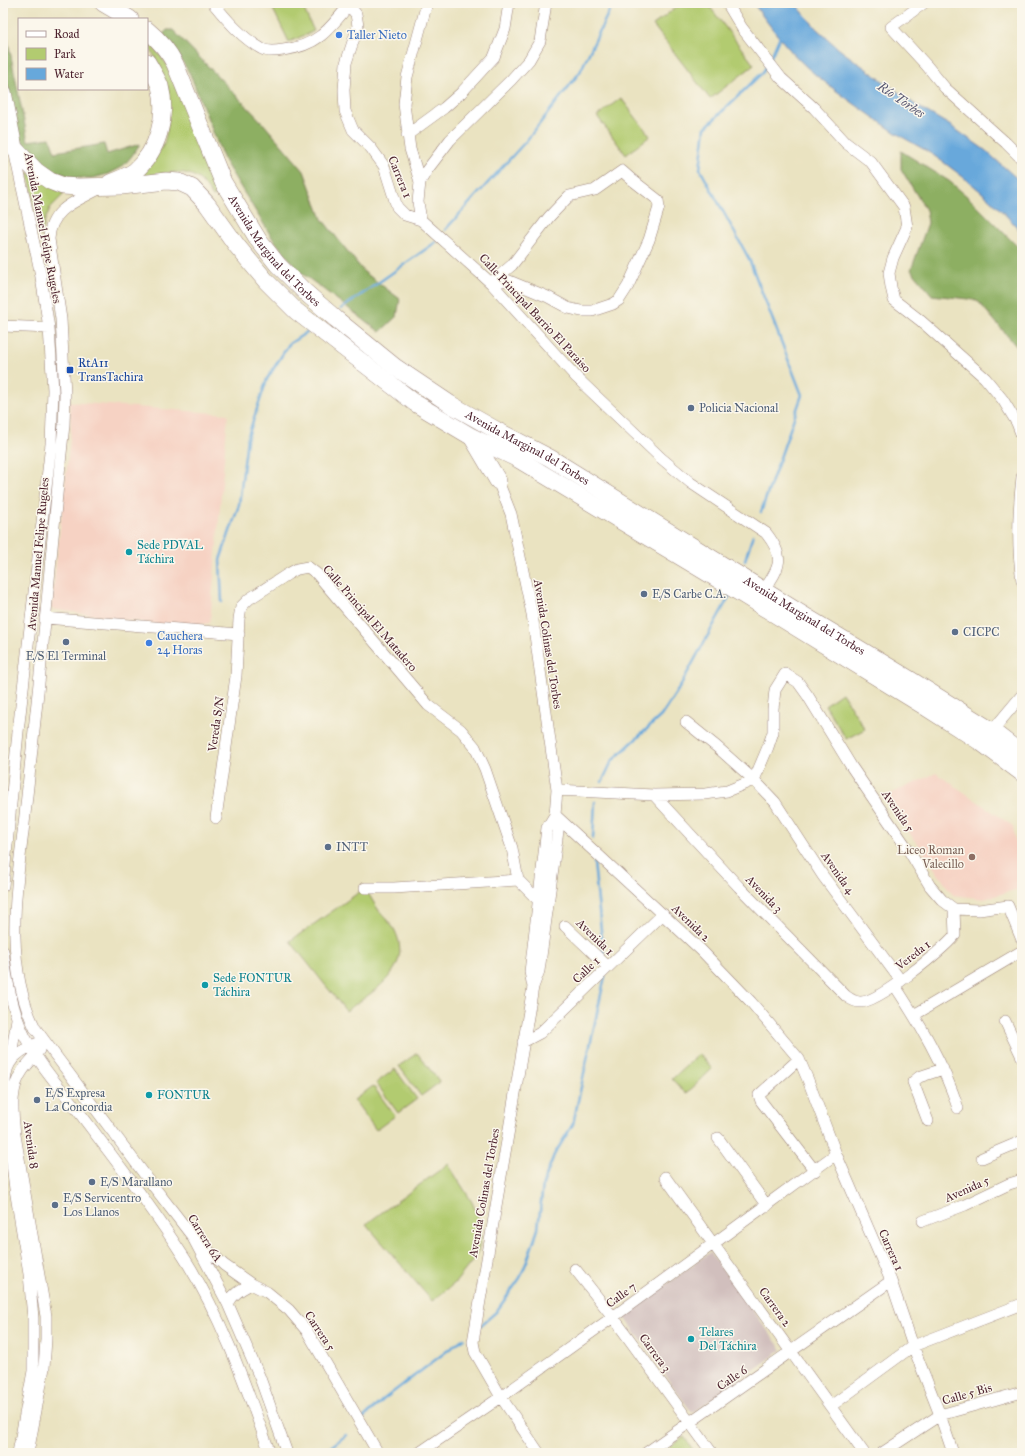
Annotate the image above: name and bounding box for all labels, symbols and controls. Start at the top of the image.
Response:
legend [18,18,148,90]
text: Road [54,27,80,41]
place label: Taller Nieto [347,28,407,42]
marker: Taller Nieto [334,30,344,40]
text: Park [54,47,76,61]
text: Water [54,67,84,81]
water label: Río Torbes [874,78,928,122]
street label: Avenida Manuel Felipe Rugeles [20,150,64,305]
street label: Carrera 1 [385,154,415,200]
street label: Avenida Marginal del Torbes [225,191,323,309]
street label: Calle Principal Barrio El Paraiso [476,251,594,375]
place label: RtA11 TransTachira [78,356,144,384]
marker: RtA11 TransTachira [65,365,75,375]
place label: Policia Nacional [699,401,779,415]
marker: Policia Nacional [686,403,696,413]
street label: Avenida Marginal del Torbes [462,407,592,488]
street label: Avenida Manuel Felipe Rugeles [24,477,53,632]
place label: Sede PDVAL Táchira [137,538,203,566]
marker: Sede PDVAL Táchira [124,547,134,557]
street label: Calle Principal El Matadero [320,562,420,674]
street label: Avenida Marginal del Torbes [740,572,868,658]
street label: Avenida Colinas del Torbes [531,577,565,710]
place label: E/S Carbe C.A. [652,587,726,601]
marker: E/S Carbe C.A. [639,589,649,599]
place label: CICPC [963,625,999,639]
marker: CICPC [950,627,960,637]
place label: Cauchera 24 Horas [157,629,204,657]
marker: E/S El Terminal [61,637,71,647]
marker: Cauchera 24 Horas [144,638,154,648]
place label: E/S El Terminal [26,649,107,663]
street label: Vereda S/N [205,695,227,754]
street label: Avenida 5 [878,787,917,835]
place label: INTT [336,840,368,854]
marker: INTT [323,842,333,852]
place label: Liceo Roman Valecillo [897,843,965,871]
street label: Avenida 4 [818,848,858,897]
marker: Liceo Roman Valecillo [967,852,977,862]
street label: Avenida 3 [742,872,785,916]
street label: Avenida 2 [668,901,713,945]
street label: Avenida 1 [573,915,617,958]
street label: Vereda 1 [892,937,933,974]
street label: Calle 1 [570,954,603,986]
place label: Sede FONTUR Táchira [213,971,292,999]
marker: Sede FONTUR Táchira [200,980,210,990]
place label: E/S Expresa La Concordia [45,1086,113,1114]
place label: FONTUR [157,1088,211,1102]
marker: FONTUR [144,1090,154,1100]
marker: E/S Expresa La Concordia [32,1095,42,1105]
street label: Avenida 8 [21,1119,41,1170]
street label: Avenida Colinas del Torbes [466,1127,502,1260]
street label: Avenida 5 [942,1173,992,1205]
place label: E/S Marallano [100,1175,173,1189]
marker: E/S Marallano [87,1177,97,1187]
place label: E/S Servicentro Los Llanos [63,1191,141,1219]
marker: E/S Servicentro Los Llanos [50,1200,60,1210]
street label: Carrera 6A [185,1212,225,1264]
street label: Carrera 1 [876,1227,906,1273]
street label: Calle 7 [603,1279,639,1311]
street label: Carrera 2 [756,1285,794,1329]
street label: Carrera 5 [302,1308,339,1354]
place label: Telares Del Táchira [699,1325,757,1353]
street label: Carrera 3 [636,1331,674,1375]
marker: Telares Del Táchira [686,1334,696,1344]
street label: Calle 6 [714,1362,750,1393]
street label: Calle 5 Bis [941,1380,993,1408]

